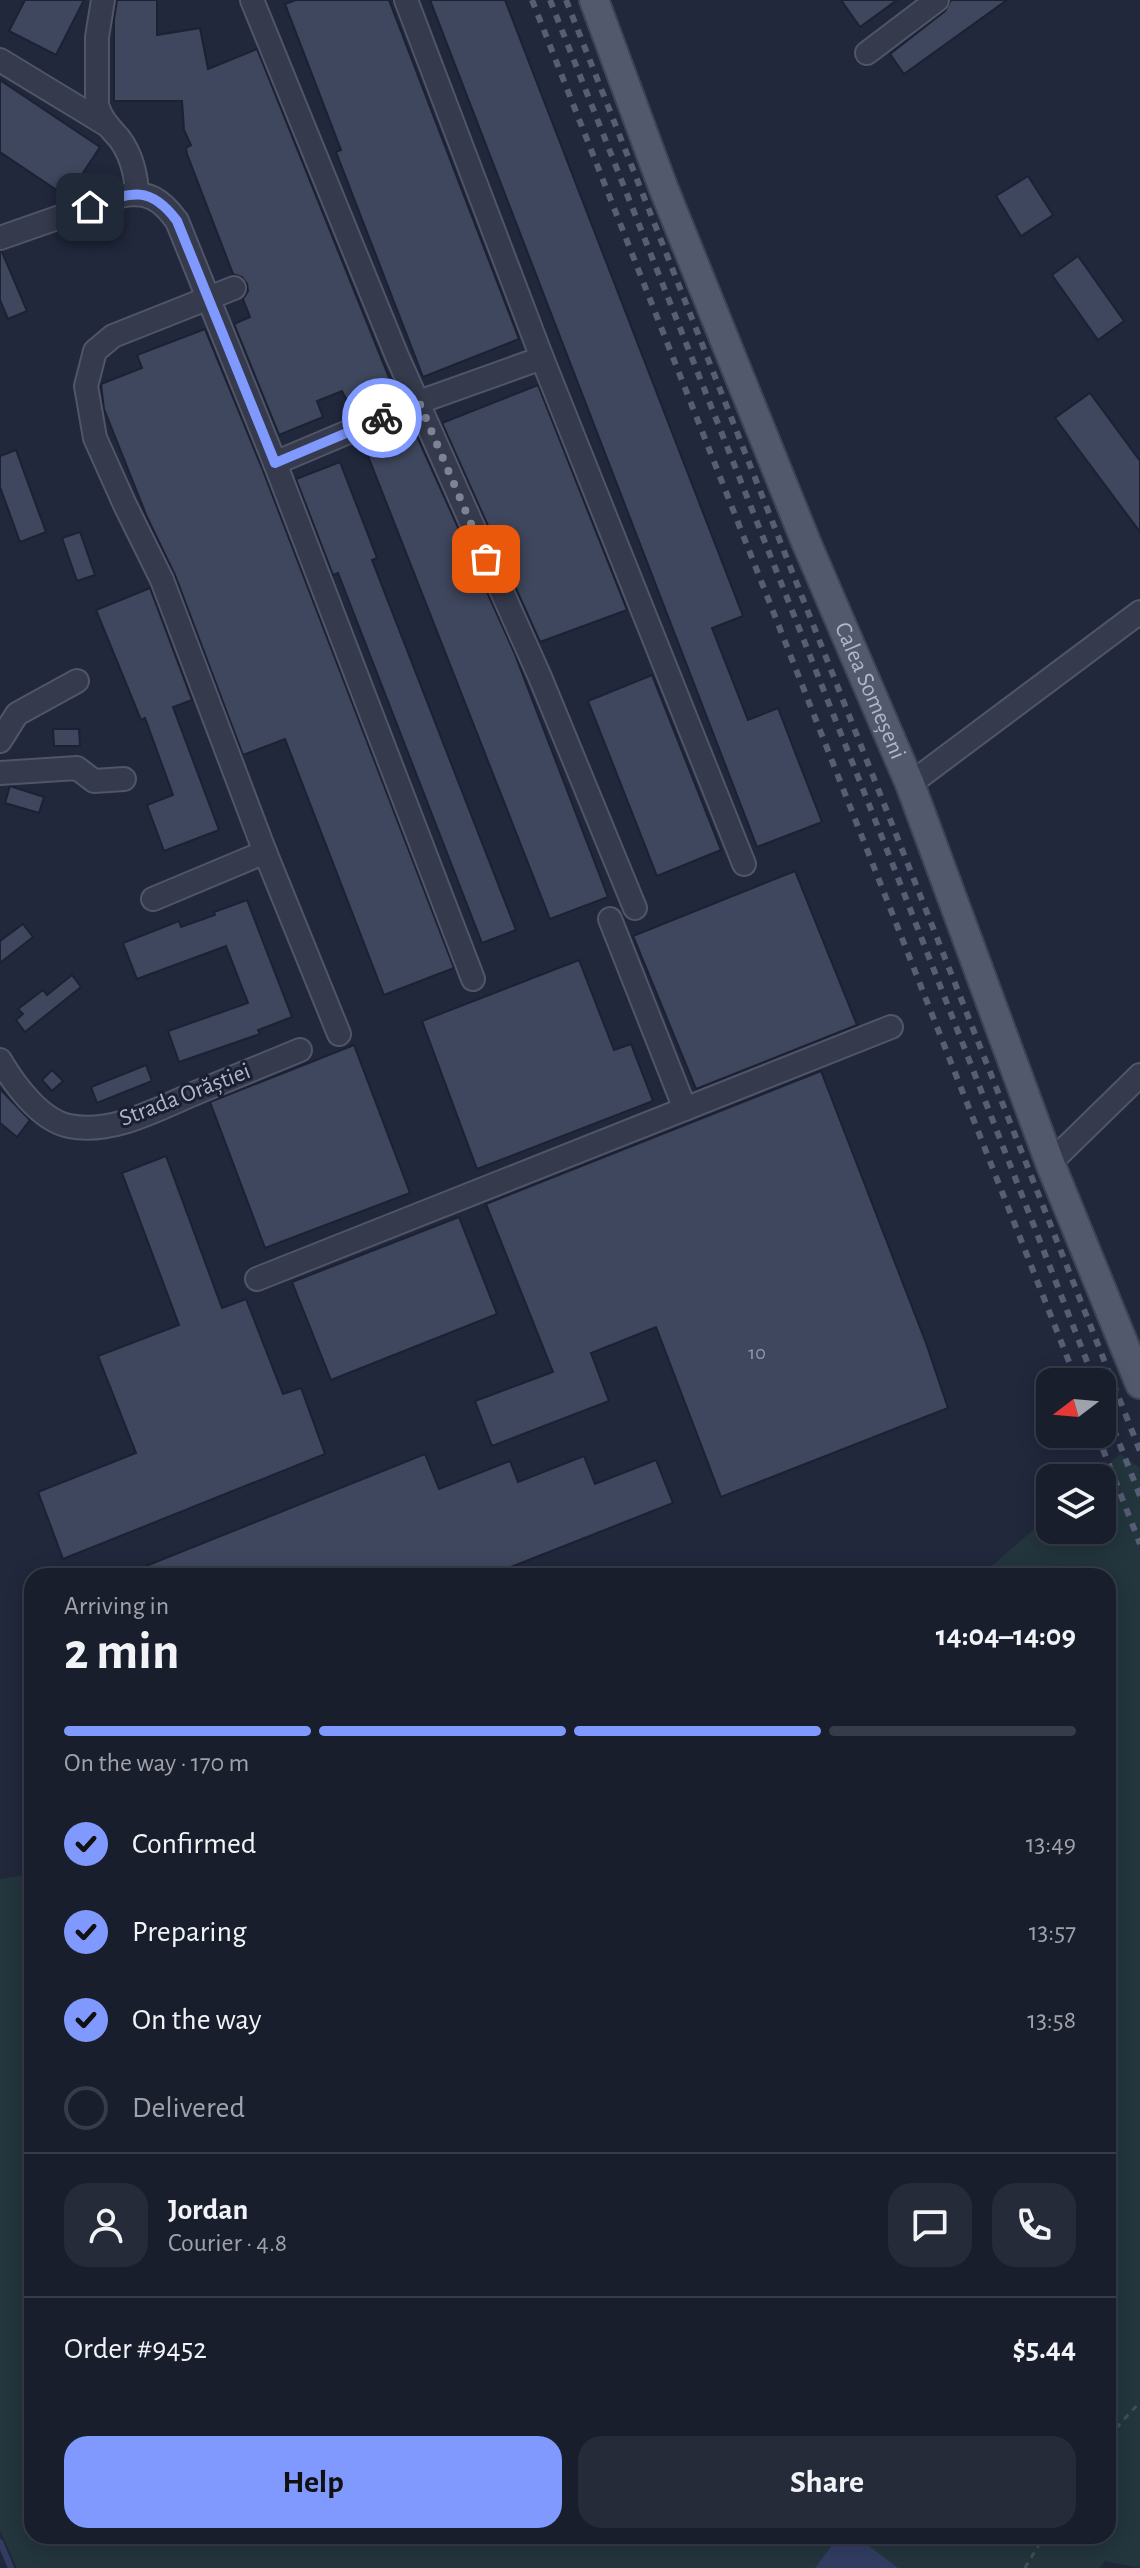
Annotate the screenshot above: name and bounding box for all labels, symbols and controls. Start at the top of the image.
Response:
pin [56,173,124,241]
icon: home [68,185,112,229]
courier [342,378,422,458]
icon: bike [360,396,404,440]
pin [452,525,520,593]
icon: bag [464,537,508,581]
street label: Calea Someșeni [830,619,910,763]
street label: Strada Orăștiei [116,1059,254,1132]
house number: 10 [748,1343,766,1363]
north arrow [1036,1368,1116,1448]
map controls [1036,1368,1116,1544]
button: layers [1036,1464,1116,1544]
text: Arriving in [64,1593,169,1619]
text: 14:04–14:09 [936,1621,1076,1651]
text: 2 min [64,1626,179,1678]
text: On the way · 170 m [64,1750,249,1776]
icon: check [64,1822,108,1866]
text: Confirmed [132,1829,256,1859]
text: 13:49 [1026,1831,1076,1857]
icon: check [64,1910,108,1954]
text: Preparing [132,1917,247,1947]
text: 13:57 [1029,1919,1076,1945]
icon: check [64,1998,108,2042]
text: On the way [132,2005,261,2035]
text: 13:58 [1027,2007,1076,2033]
text: Delivered [132,2093,245,2123]
button: person [64,2183,148,2267]
button: chat [888,2183,972,2267]
button: phone [992,2183,1076,2267]
text: Jordan [168,2195,248,2225]
text: Courier · 4.8 [168,2230,287,2256]
text: Order #9452 [64,2334,207,2364]
text: $5.44 [1012,2334,1076,2364]
button: Help [64,2436,562,2528]
button: Share [578,2436,1076,2528]

